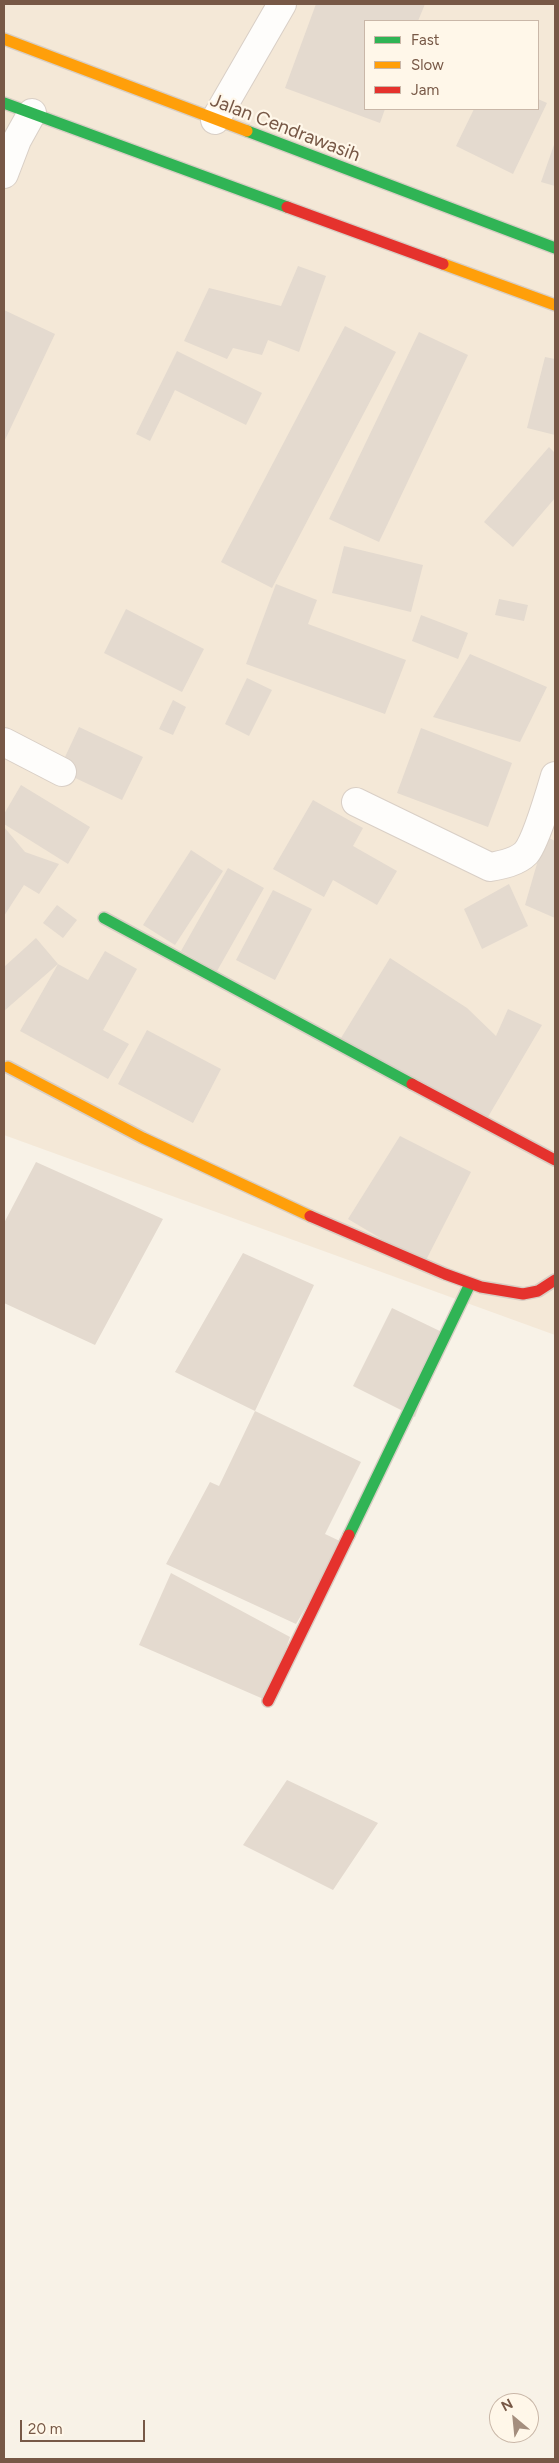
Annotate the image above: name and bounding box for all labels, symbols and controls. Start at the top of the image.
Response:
legend [364,20,539,110]
text: Fast [411,31,439,49]
text: Slow [411,56,444,74]
text: Jam [411,81,439,99]
street label: Jalan Cendrawasih [207,89,363,167]
north arrow [489,2393,539,2443]
text: N [498,2395,516,2415]
scale bar [22,2410,148,2442]
text: 20 m [28,2420,62,2438]

